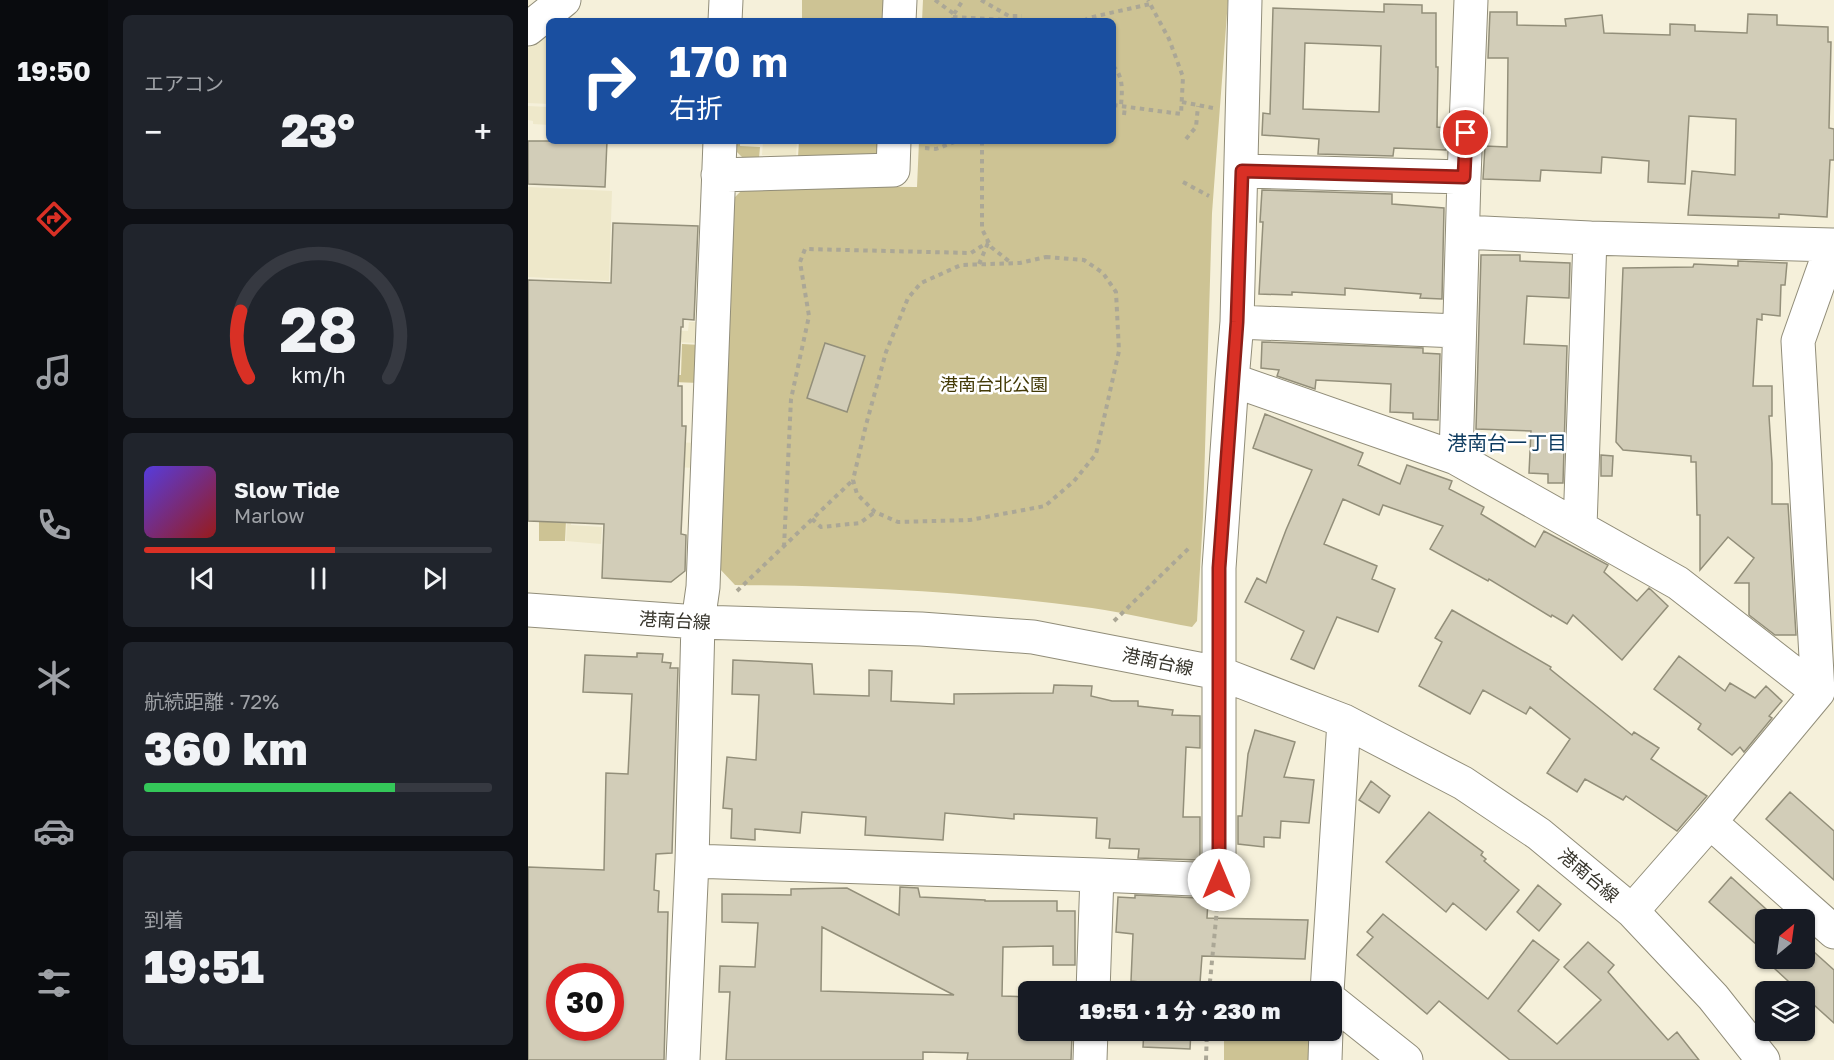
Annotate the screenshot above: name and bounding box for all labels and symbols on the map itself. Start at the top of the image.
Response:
pin [1440,107,1491,158]
park label: 港南台北公園 [940,373,1048,395]
district label: 港南台一丁目 [1447,430,1567,454]
street label: 港南台線 [638,607,712,633]
street label: 港南台線 [1120,643,1196,679]
street label: 港南台線 [1554,843,1624,907]
position arrow [1187,848,1251,912]
north arrow [1755,909,1815,969]
speed limit sign: 30 [546,963,624,1041]

